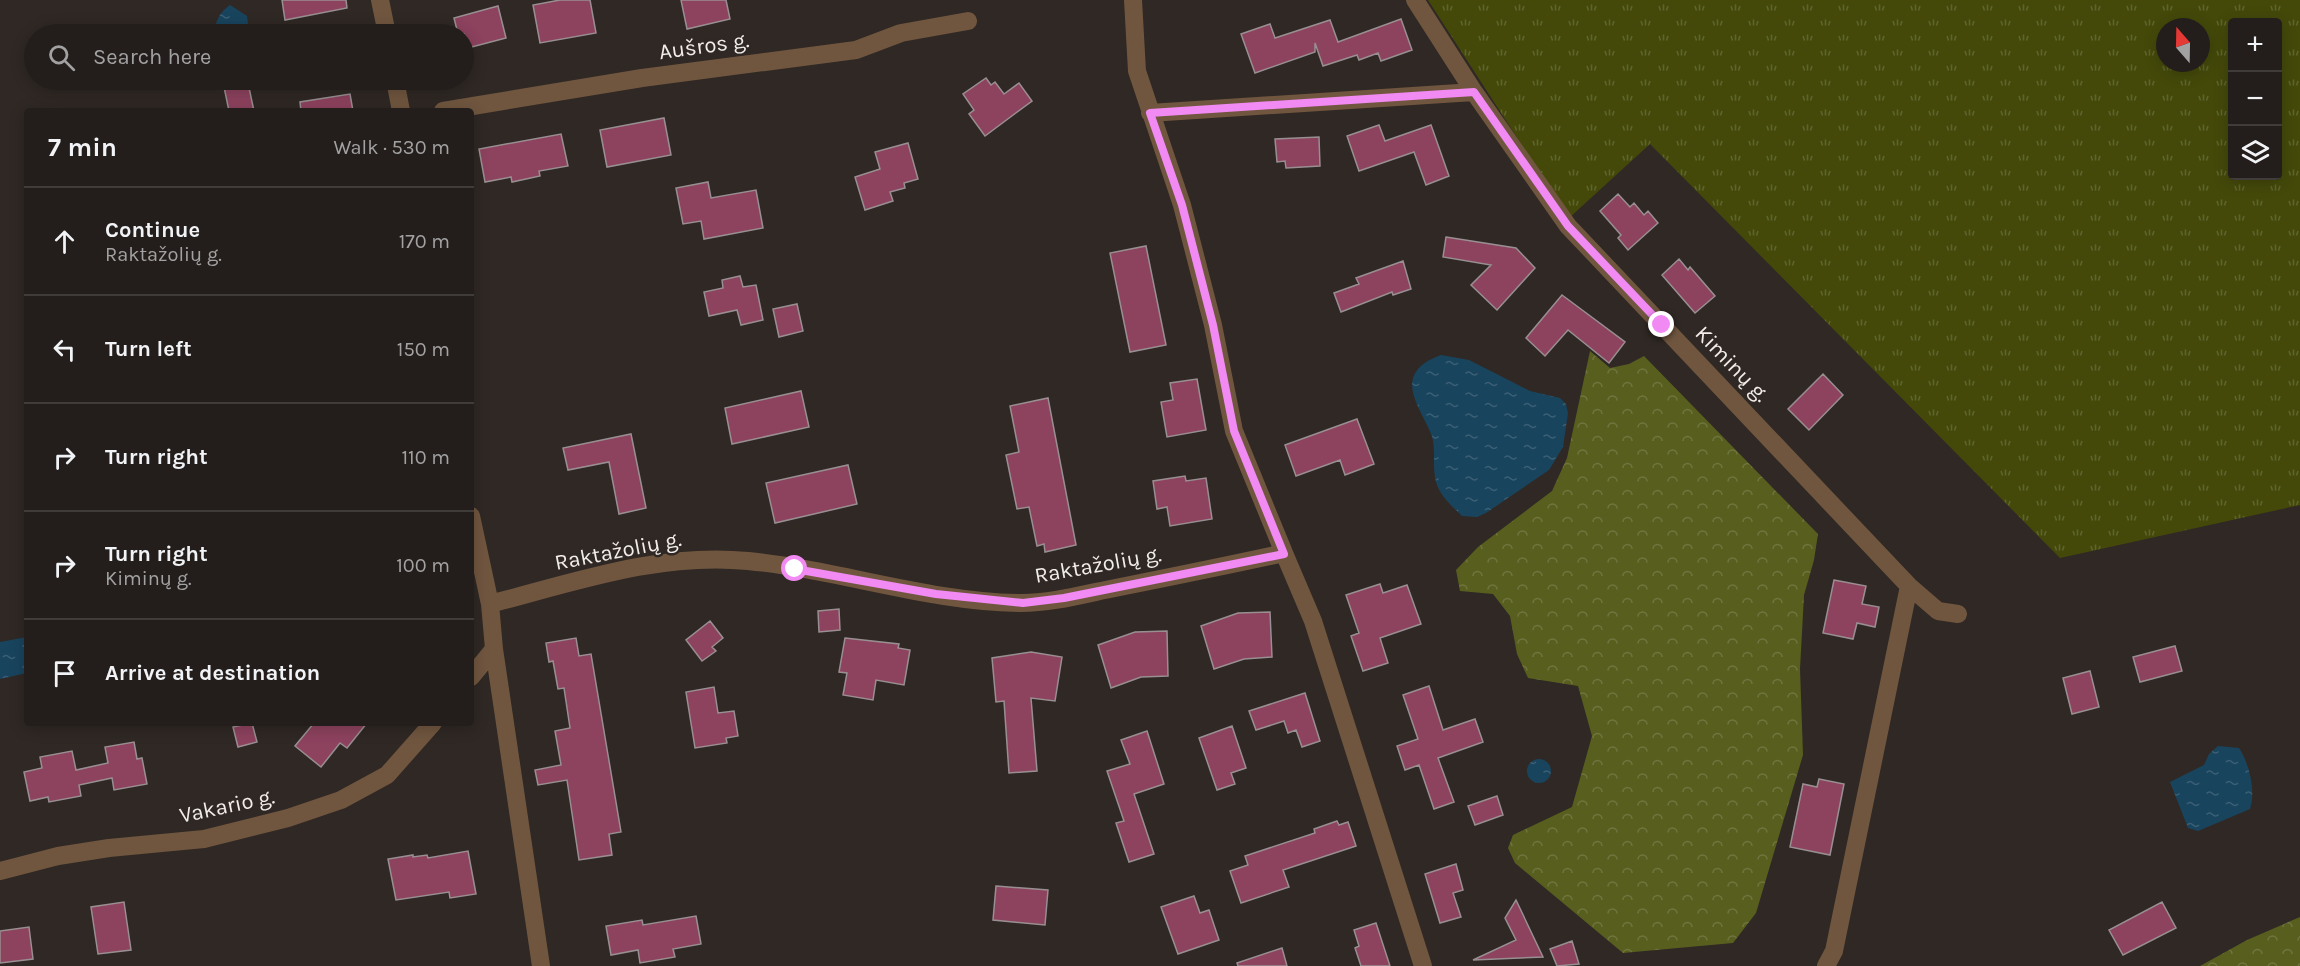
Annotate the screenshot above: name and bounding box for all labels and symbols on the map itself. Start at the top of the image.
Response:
north arrow [2156,18,2210,72]
street label: Aušros g. [657,27,751,65]
route end [1648,311,1674,337]
street label: Kiminų g. [1690,321,1774,407]
street label: Raktažolių g. [552,526,684,576]
street label: Raktažolių g. [1032,541,1164,589]
route start [781,555,807,581]
street label: Vakario g. [177,783,277,829]

